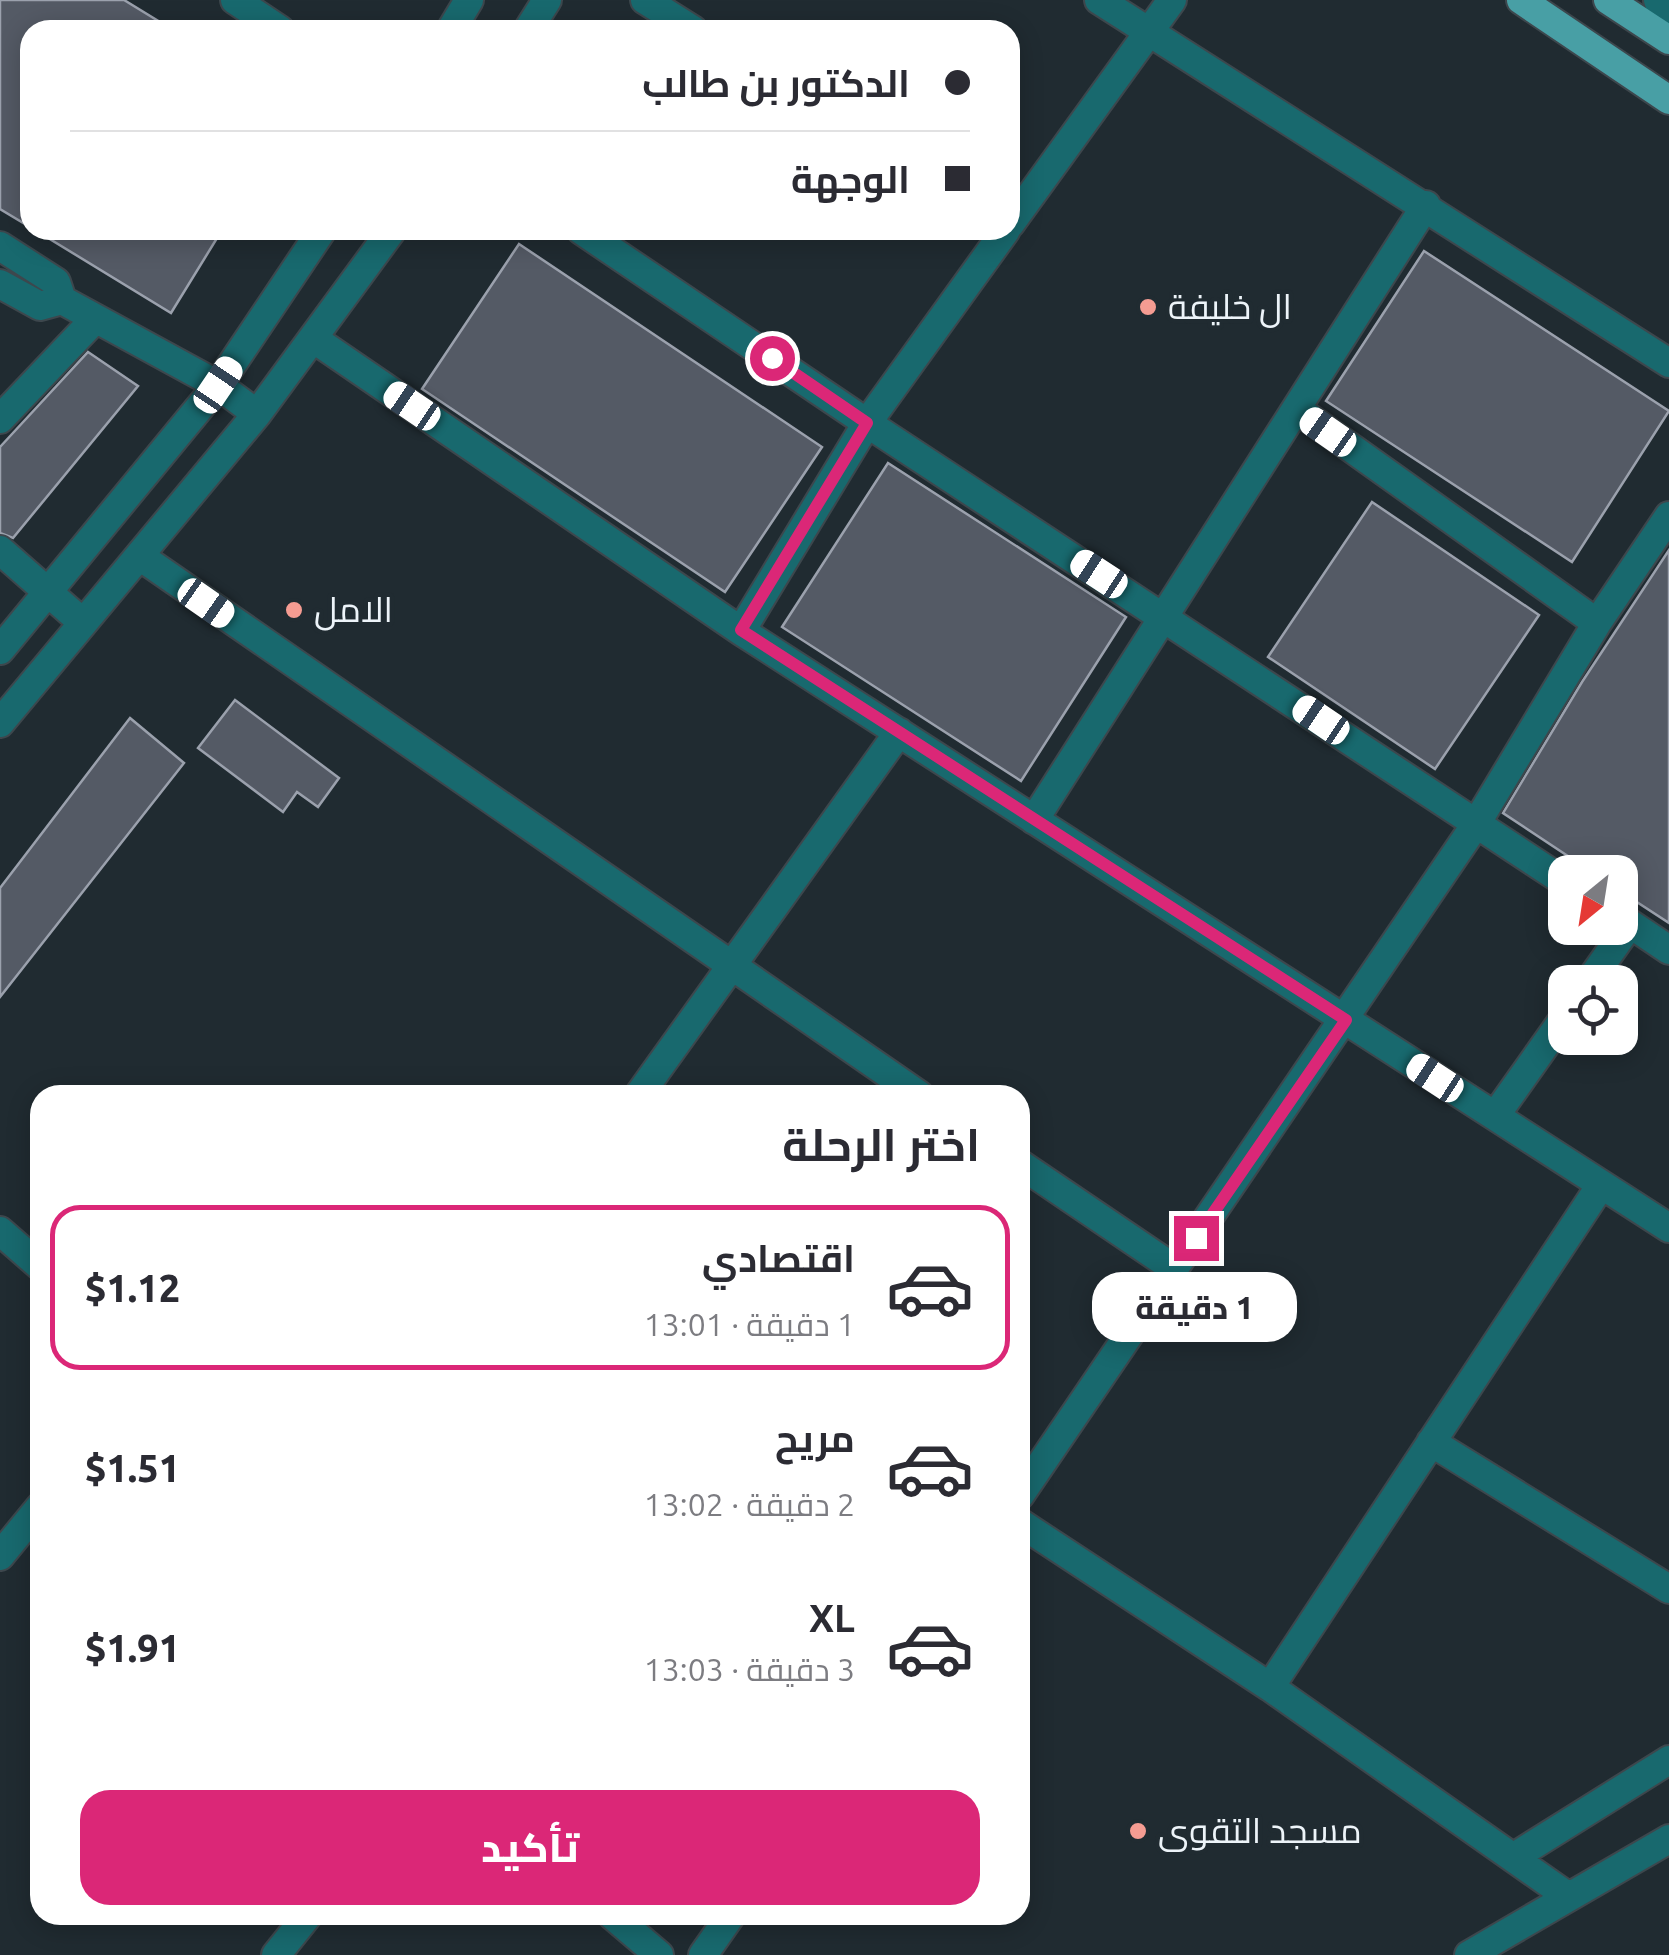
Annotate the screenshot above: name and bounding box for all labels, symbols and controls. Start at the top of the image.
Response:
text: الدكتور بن طالب [642,62,910,104]
text: الوجهة [791,158,910,200]
place label: ال خليفة [1168,286,1292,328]
marker: ال خليفة [1137,296,1159,318]
route start [750,336,795,381]
car [189,352,247,418]
car [379,377,445,435]
car [1295,403,1361,461]
car [1066,545,1132,603]
car [173,574,239,632]
place label: الامل [314,589,393,631]
marker: الامل [283,599,305,621]
car [1288,691,1354,749]
north arrow [1548,855,1638,945]
map controls [1548,855,1638,1055]
button: locate [1548,965,1638,1055]
car [1402,1049,1468,1107]
text: اختر الرحلة [782,1119,980,1170]
route end [1174,1216,1219,1261]
text: اقتصادي [702,1237,855,1279]
icon: car [885,1243,975,1333]
text: $1.12 [85,1267,180,1309]
callout: 1 دقيقة [1094,1273,1298,1343]
text: 1 دقيقة [1135,1289,1254,1325]
text: 1 دقيقة · 13:01 [644,1306,855,1342]
text: مريح [775,1417,855,1459]
icon: car [885,1423,975,1513]
text: $1.51 [85,1447,180,1489]
text: 2 دقيقة · 13:02 [644,1486,855,1522]
text: XL [809,1597,855,1639]
icon: car [885,1603,975,1693]
text: $1.91 [85,1627,180,1669]
text: 3 دقيقة · 13:03 [644,1651,855,1687]
button: تأكيد [80,1790,980,1905]
place label: مسجد التقوى [1158,1810,1362,1852]
marker: مسجد التقوى [1127,1820,1149,1842]

